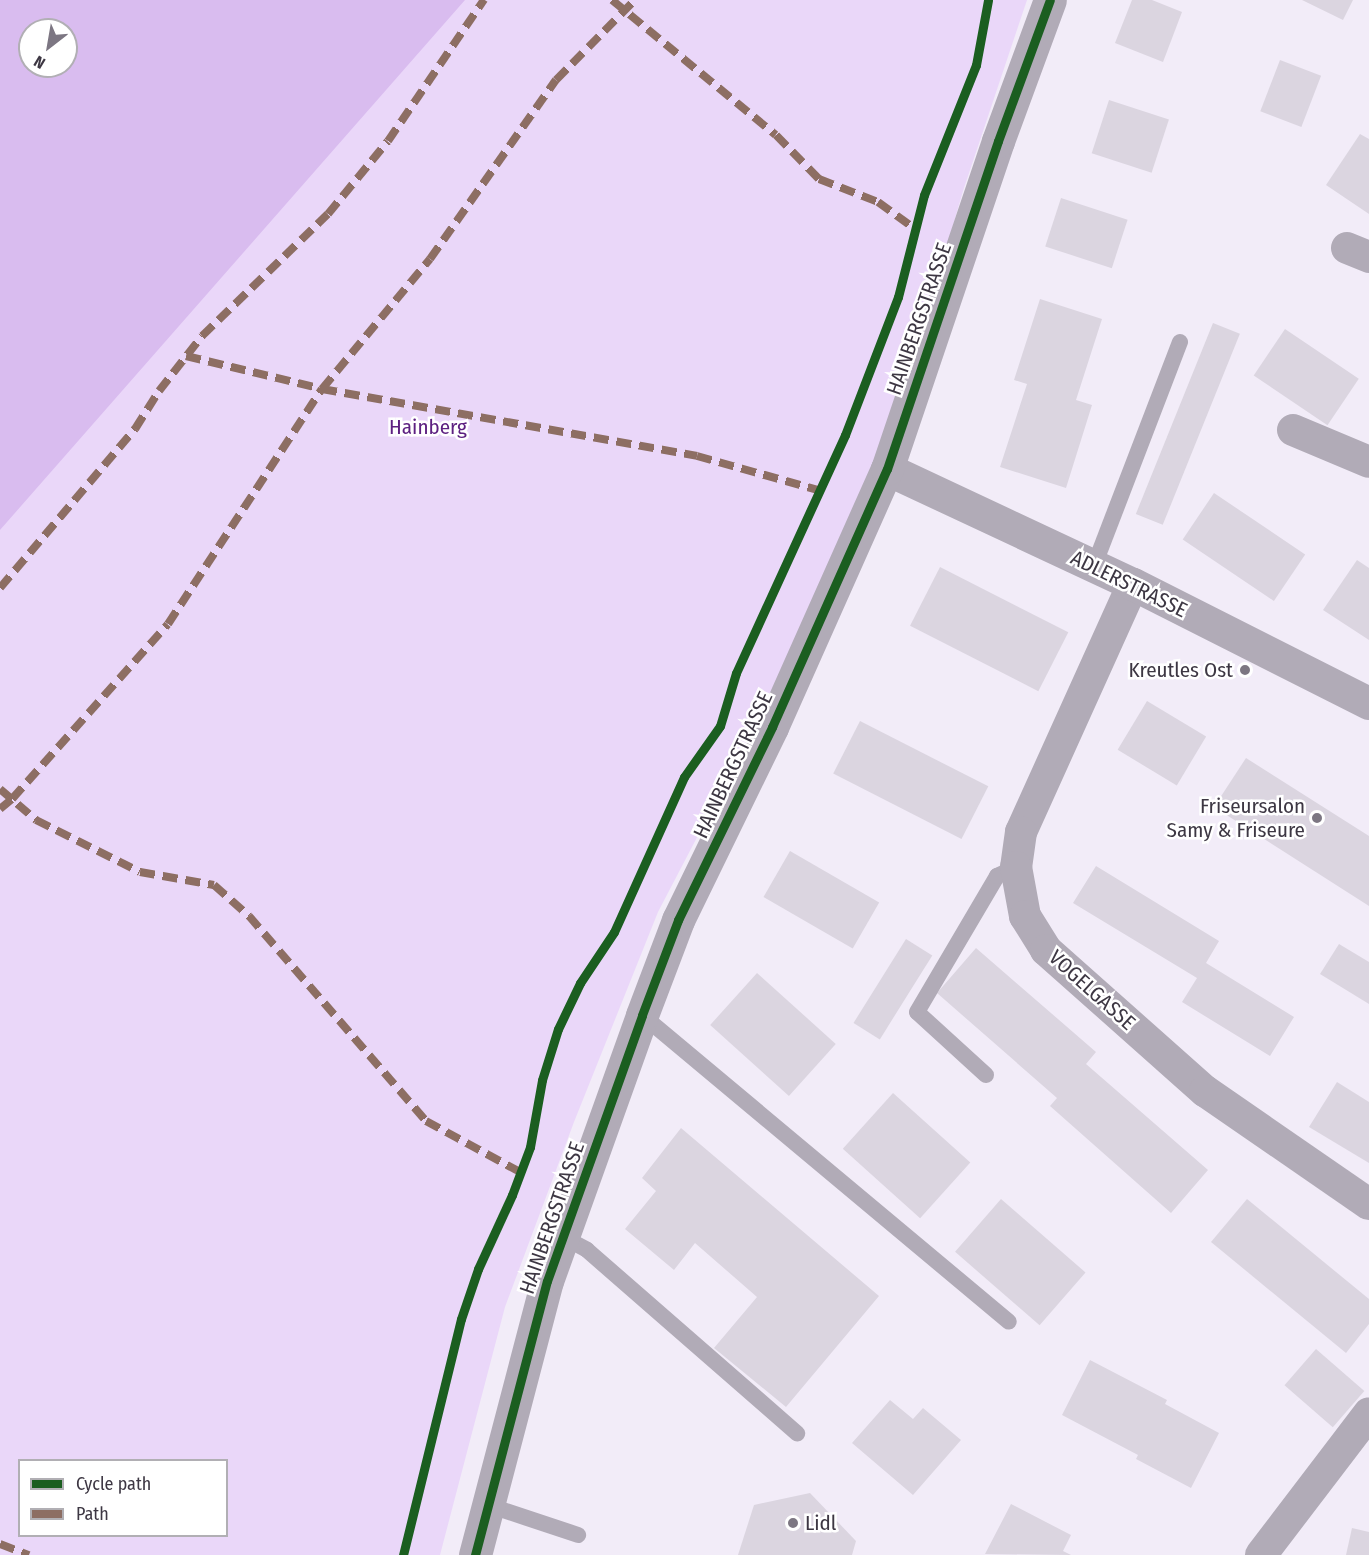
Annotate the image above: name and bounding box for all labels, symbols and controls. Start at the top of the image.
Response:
north arrow [18,18,78,78]
text: N [30,52,49,73]
street label: HAINBERGSTRASSE [881,240,957,398]
park label: Hainberg [389,414,467,440]
street label: ADLERSTRASSE [1067,545,1191,623]
place label: Kreutles Ost [1128,657,1233,683]
marker: Kreutles Ost [1238,663,1252,677]
street label: HAINBERGSTRASSE [688,688,778,842]
place label: Friseursalon Samy & Friseure [1167,793,1305,843]
marker: Friseursalon Samy & Friseure [1310,811,1324,825]
street label: VOGELGASSE [1044,945,1140,1035]
street label: HAINBERGSTRASSE [514,1139,590,1297]
legend [18,1459,228,1537]
text: Cycle path [76,1473,151,1495]
text: Path [76,1503,109,1525]
place label: Lidl [805,1510,836,1536]
marker: Lidl [786,1516,800,1530]

